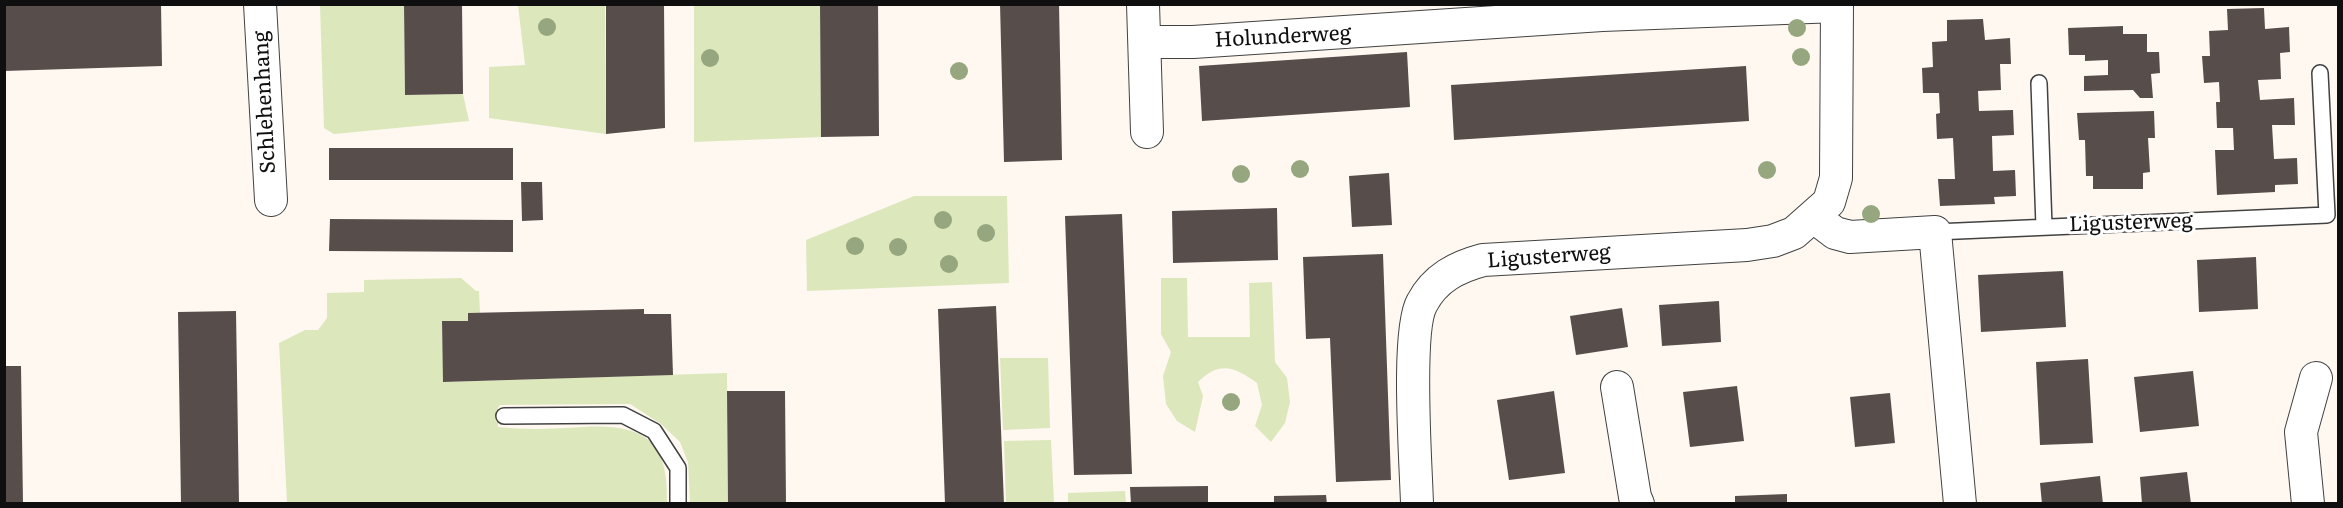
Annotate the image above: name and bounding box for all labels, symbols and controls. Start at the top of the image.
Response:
street label: Holunderweg [1214,21,1352,53]
street label: Schlehenhang [249,30,281,174]
street label: Ligusterweg [2069,208,2193,238]
street label: Ligusterweg [1486,240,1612,274]

